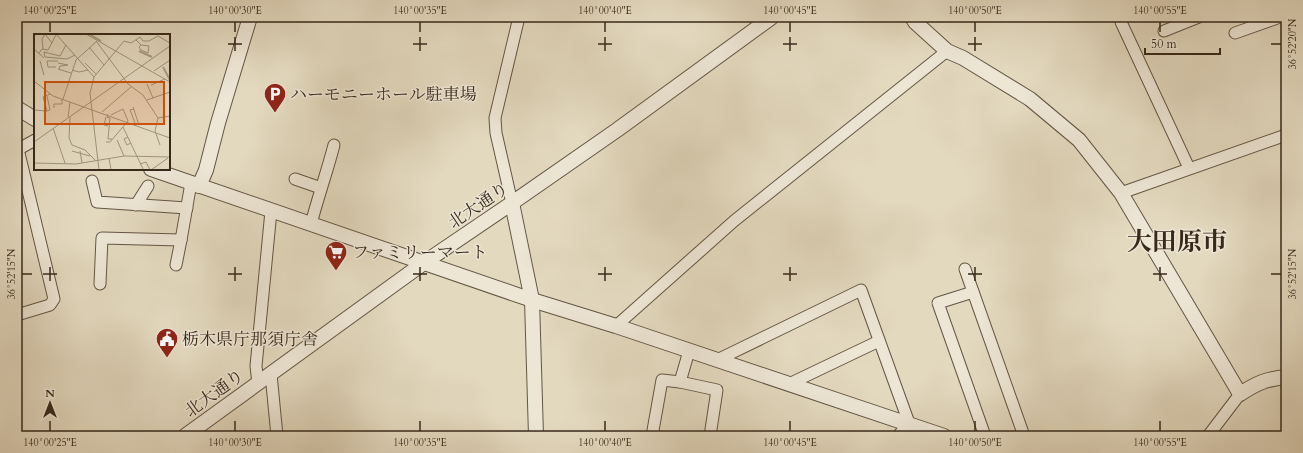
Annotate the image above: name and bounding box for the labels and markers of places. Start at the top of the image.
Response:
parking icon: ハーモニーホール駐車場 [262,81,288,114]
place label: ハーモニーホール駐車場 [290,83,477,106]
supermarket icon: ファミリーマート [323,239,349,272]
place label: ファミリーマート [352,241,488,264]
public building icon: 栃木県庁那須庁舎 [154,326,180,359]
place label: 栃木県庁那須庁舎 [182,328,318,351]

